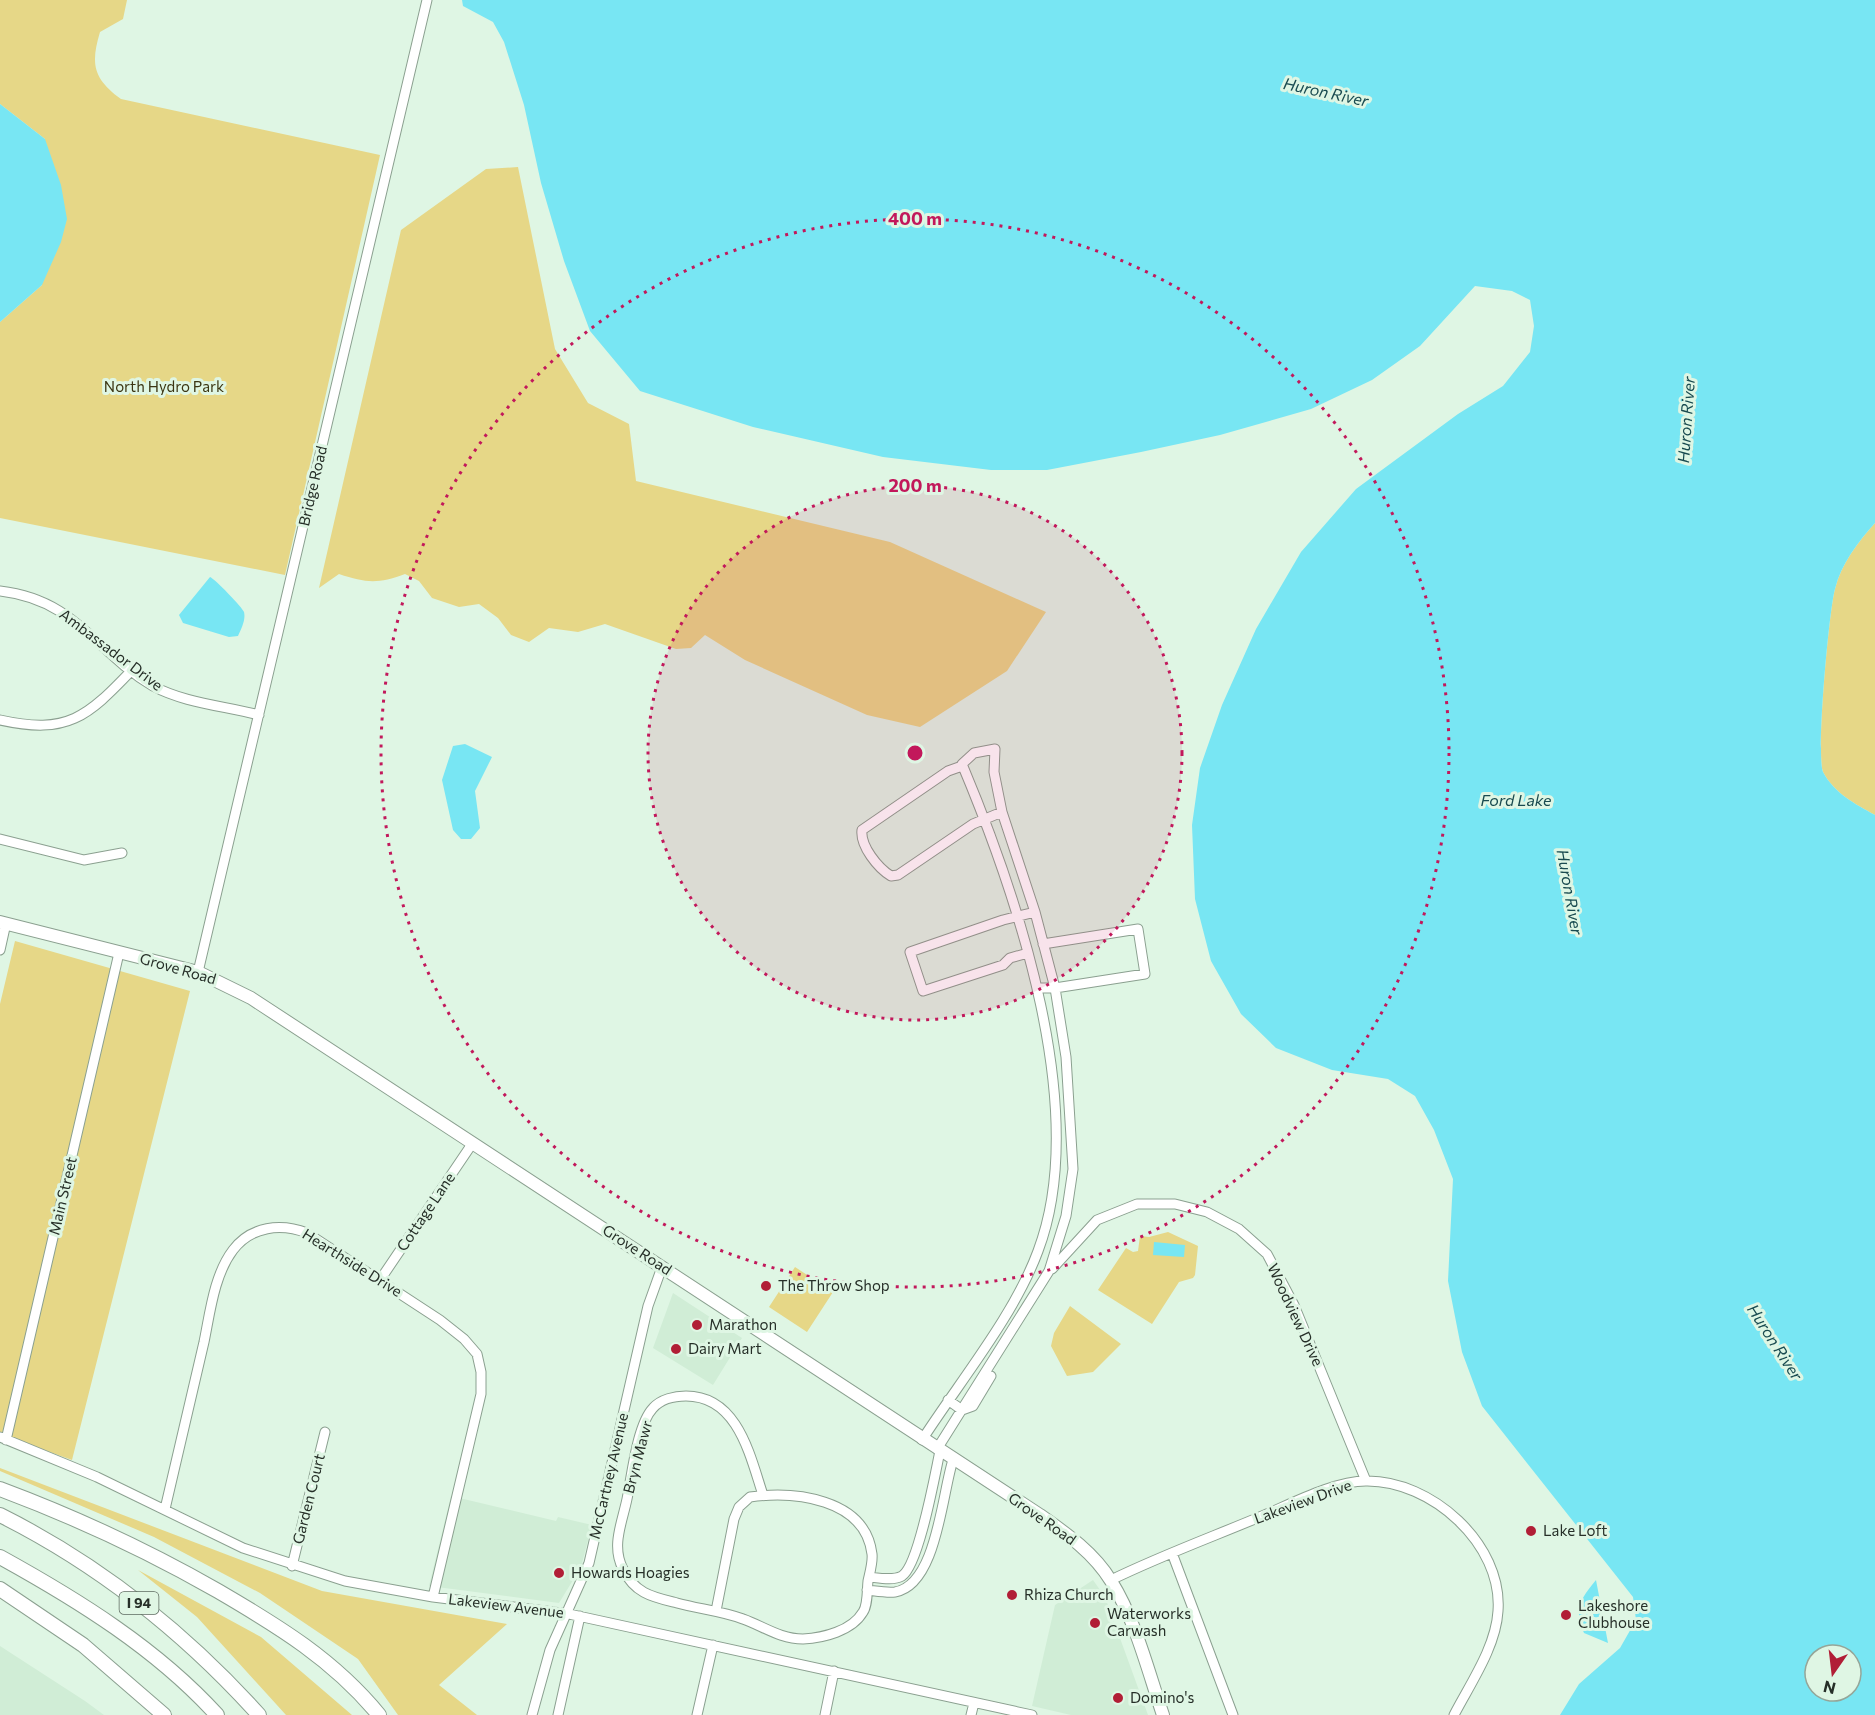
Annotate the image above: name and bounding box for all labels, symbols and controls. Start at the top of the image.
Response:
water label: Huron River [1282,73,1371,110]
text: 400 m [888,207,942,229]
water label: Huron River [1673,376,1698,464]
park label: North Hydro Park [104,377,224,395]
street label: Bridge Road [294,444,330,528]
text: 200 m [888,474,942,496]
street label: Ambassador Drive [57,605,167,694]
centre of rings [905,743,925,763]
water label: Ford Lake [1480,790,1552,809]
water label: Huron River [1554,848,1587,937]
street label: Grove Road [138,949,219,988]
street label: Main Street [44,1155,80,1237]
street label: Cottage Lane [392,1169,458,1254]
street label: Grove Road [600,1220,675,1278]
street label: Hearthside Drive [299,1224,406,1300]
street label: Woodview Drive [1264,1260,1328,1369]
place label: The Throw Shop [778,1276,890,1294]
marker: The Throw Shop [759,1279,773,1293]
water label: Huron River [1744,1300,1807,1384]
place label: Marathon [709,1315,777,1333]
marker: Marathon [690,1318,704,1332]
place label: Dairy Mart [688,1339,762,1357]
marker: Dairy Mart [669,1342,683,1356]
street label: McCartney Avenue [585,1411,631,1541]
street label: Bryn Mawr [619,1418,655,1495]
street label: Garden Court [288,1452,328,1546]
street label: Lakeview Drive [1251,1475,1354,1527]
street label: Grove Road [1005,1488,1080,1548]
place label: Lake Loft [1543,1521,1608,1539]
marker: Lake Loft [1524,1524,1538,1538]
place label: Howards Hoagies [571,1563,690,1581]
marker: Howards Hoagies [552,1566,566,1580]
place label: Rhiza Church [1024,1585,1114,1603]
marker: Rhiza Church [1005,1588,1019,1602]
street label: Lakeview Avenue [447,1589,565,1621]
road number: I 94 [120,1592,158,1614]
place label: Lakeshore Clubhouse [1578,1596,1650,1631]
place label: Waterworks Carwash [1107,1604,1191,1639]
marker: Lakeshore Clubhouse [1559,1608,1573,1622]
marker: Waterworks Carwash [1088,1616,1102,1630]
north arrow [1803,1643,1863,1703]
text: N [1821,1677,1837,1699]
place label: Domino's [1130,1688,1195,1706]
marker: Domino's [1111,1691,1125,1705]

